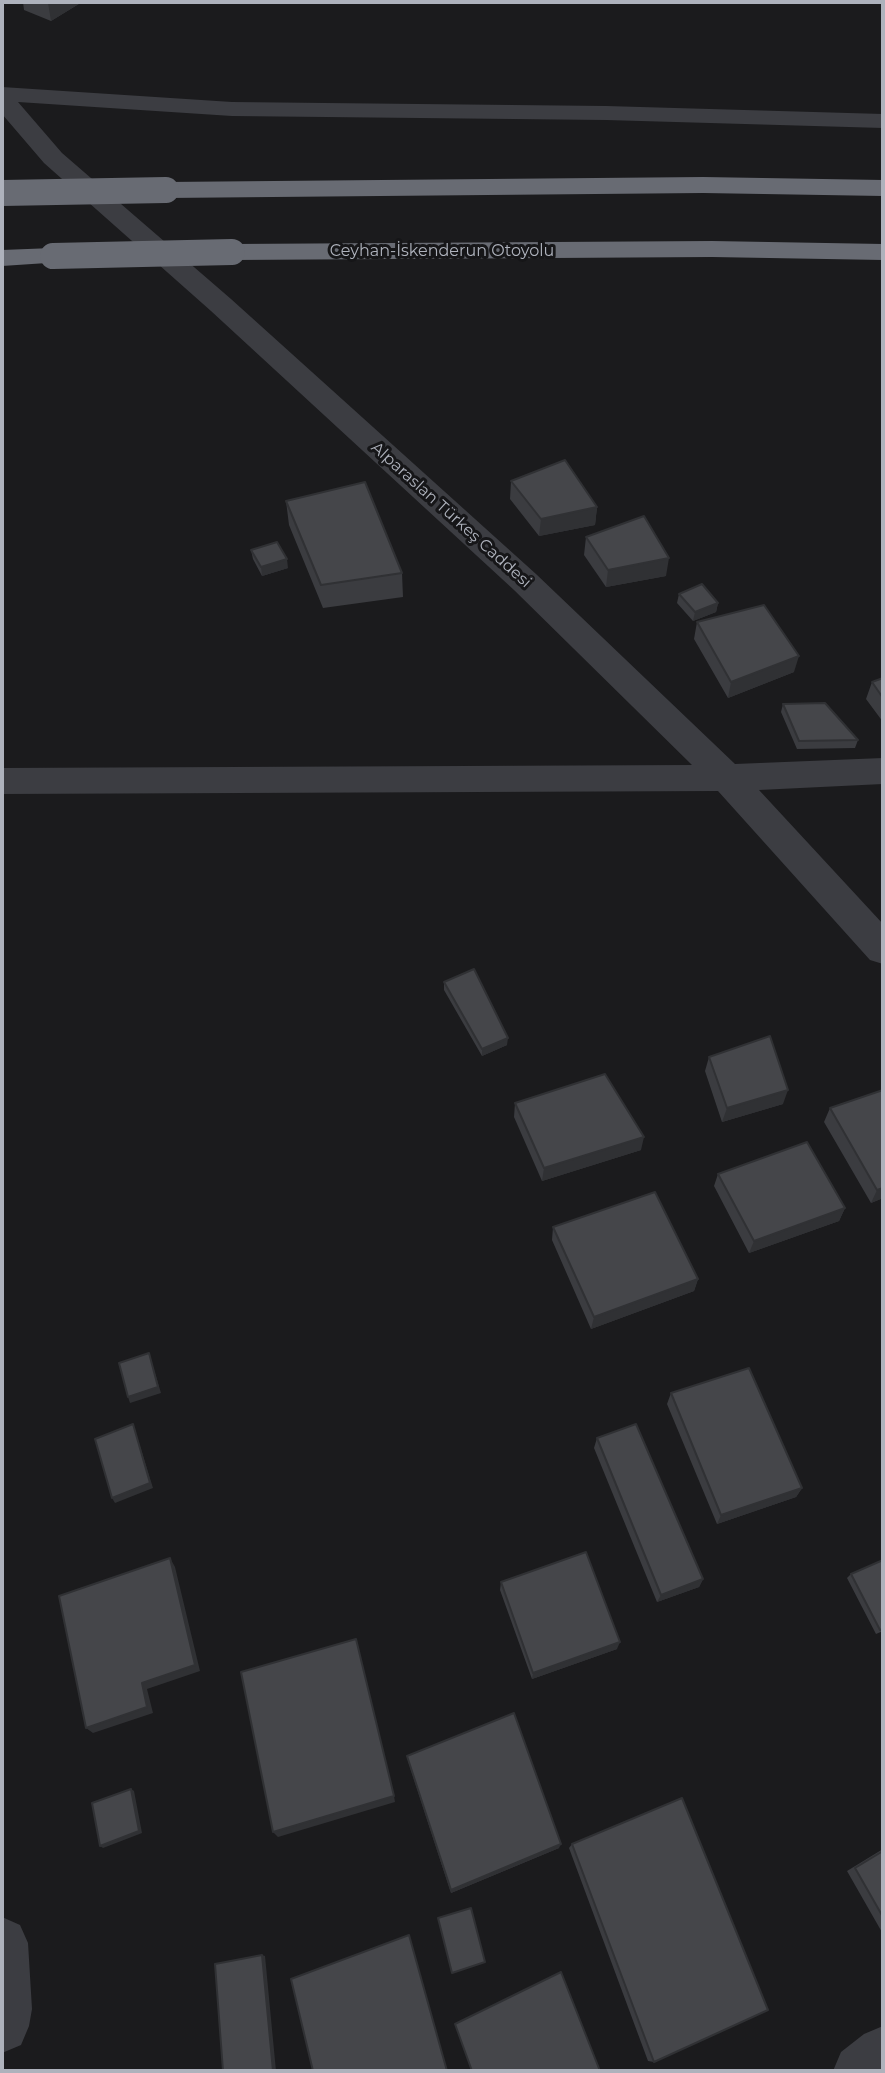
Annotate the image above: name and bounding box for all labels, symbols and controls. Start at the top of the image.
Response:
street label: Ceyhan-İskenderun Otoyolu [330,241,554,261]
street label: Alparaslan Türkeş Caddesi [367,438,535,592]

